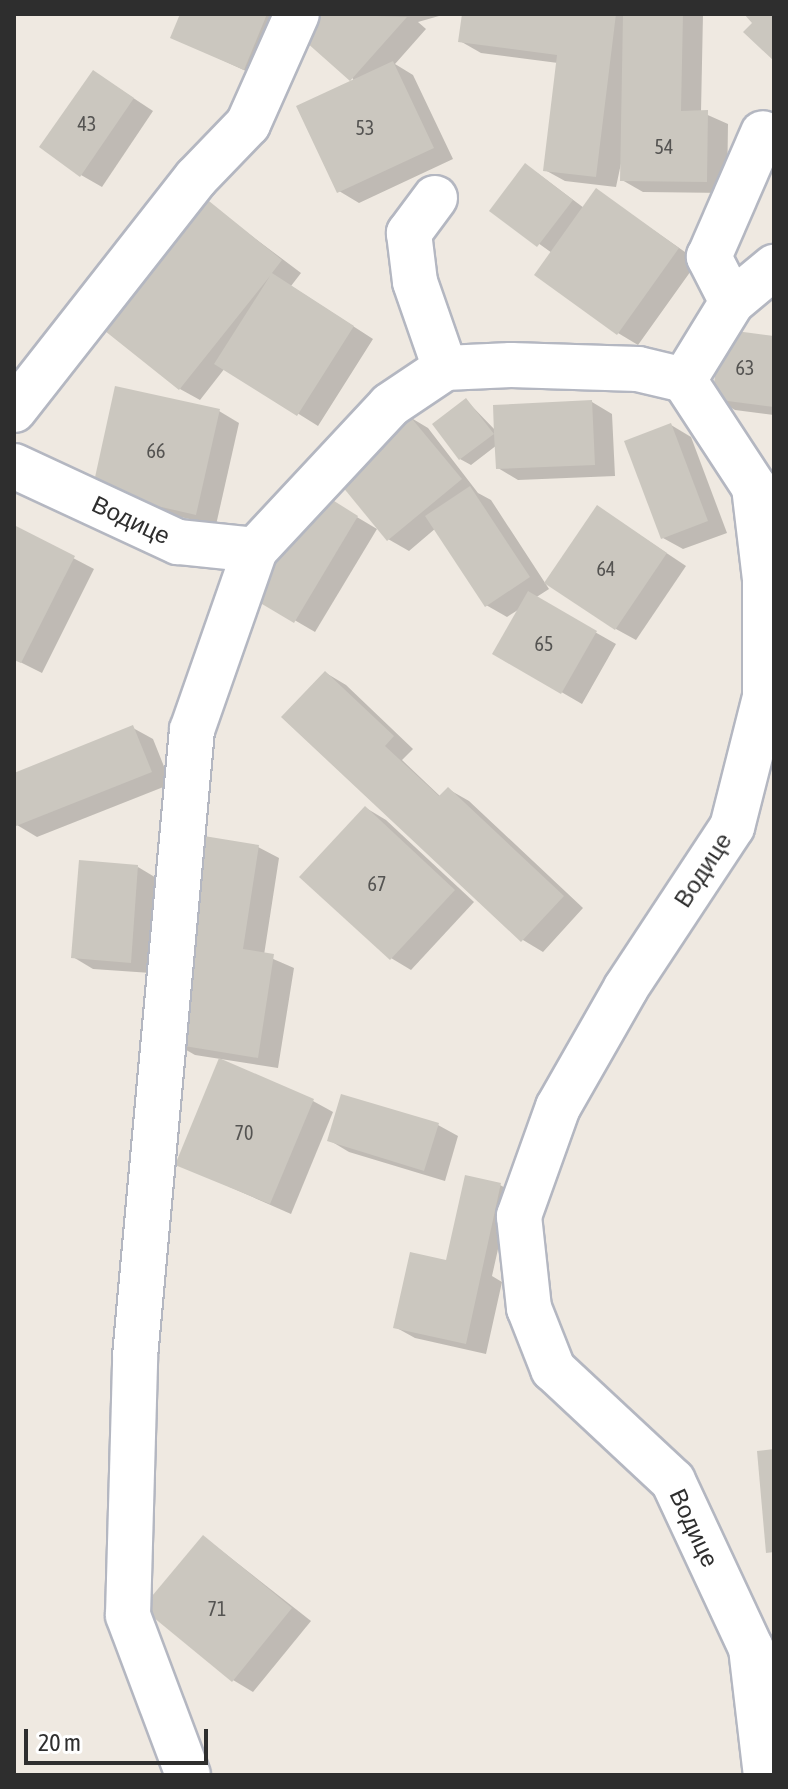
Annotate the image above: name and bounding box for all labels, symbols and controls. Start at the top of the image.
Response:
house number: 43 [78,111,96,135]
house number: 53 [356,115,374,139]
house number: 54 [655,134,673,158]
house number: 63 [736,355,754,379]
house number: 66 [147,438,165,462]
street label: Водице [87,489,175,551]
house number: 64 [597,556,615,580]
house number: 65 [535,631,553,655]
street label: Водице [668,827,738,913]
house number: 67 [368,871,386,895]
house number: 70 [235,1120,253,1144]
street label: Водице [663,1484,725,1572]
house number: 71 [208,1596,226,1620]
scale bar [28,1713,212,1763]
text: 20 m [38,1729,81,1756]

